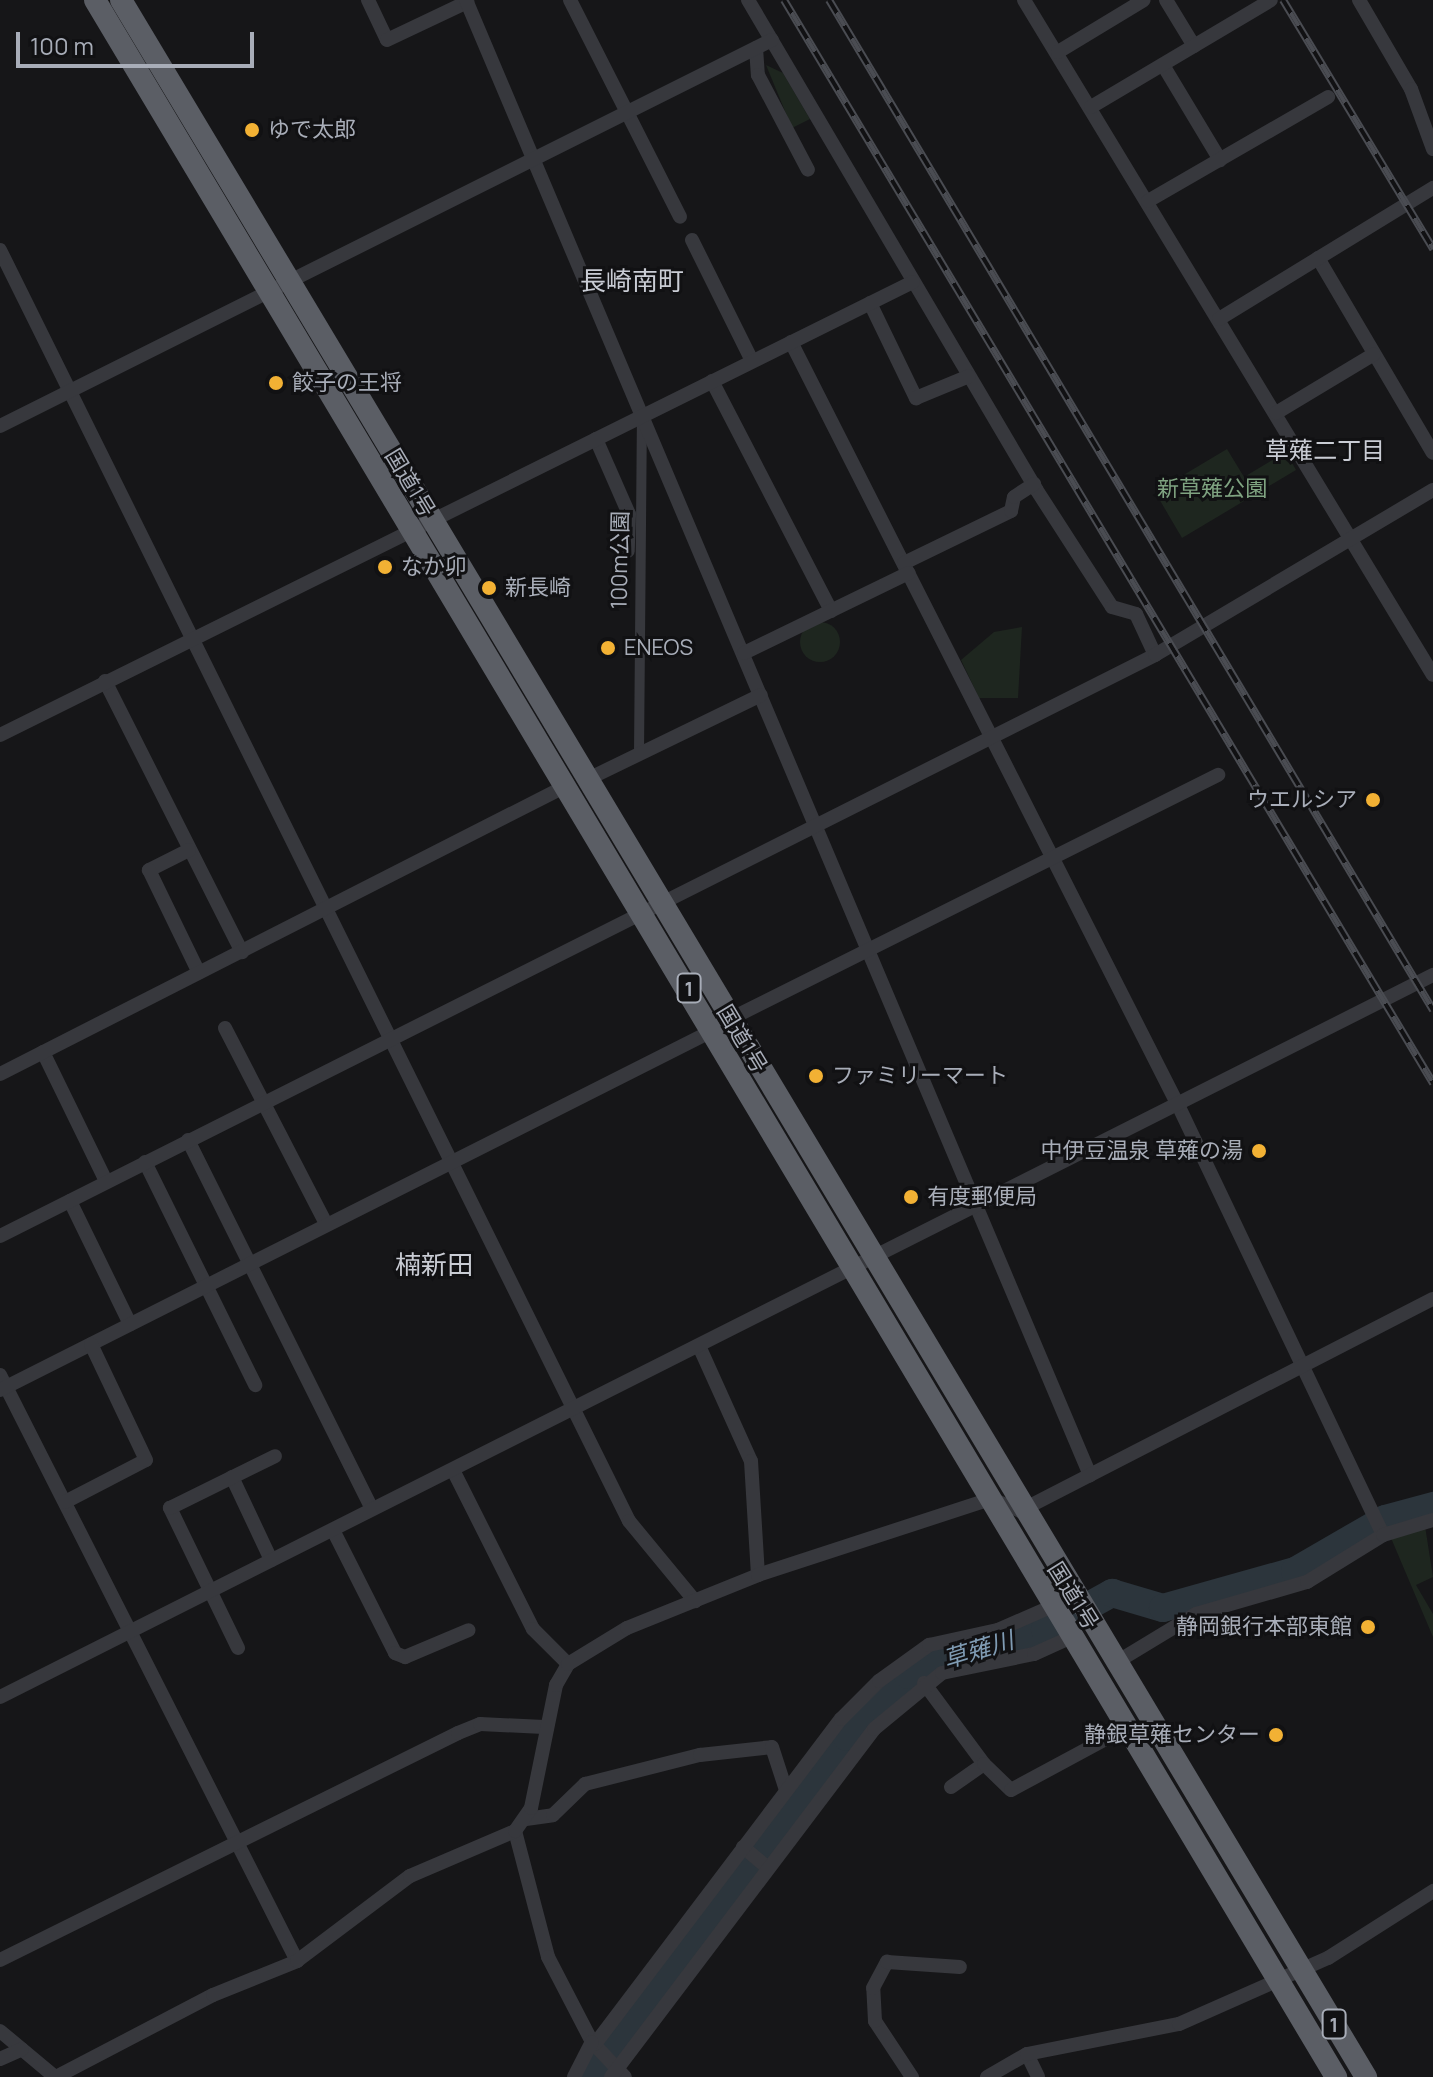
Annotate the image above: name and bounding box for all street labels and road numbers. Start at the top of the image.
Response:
street label: 国道1号 [379,444,441,522]
street label: 100m公園 [606,511,634,609]
road number: 1 [675,972,703,1004]
street label: 国道1号 [711,1000,773,1078]
street label: 国道1号 [1042,1557,1104,1635]
road number: 1 [1320,2008,1348,2040]

